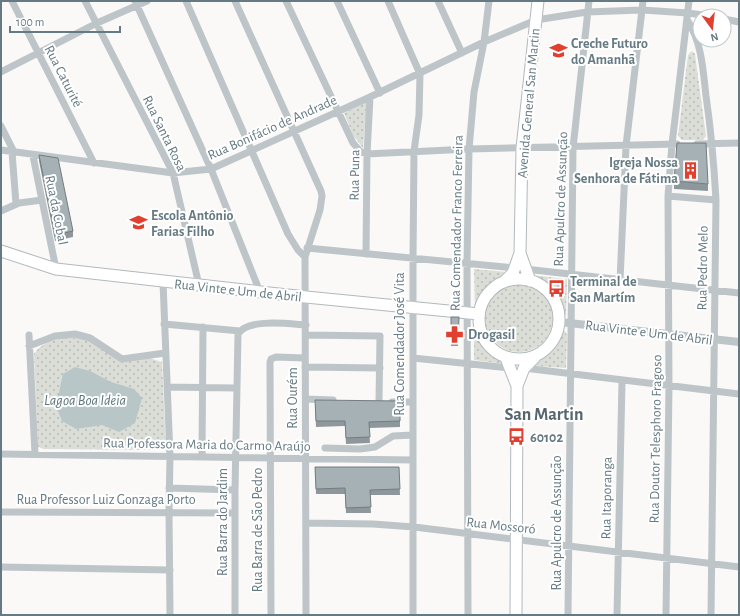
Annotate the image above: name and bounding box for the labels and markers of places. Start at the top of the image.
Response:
place label: Creche Futuro do Amanhã [571,37,648,67]
school or university icon: Creche Futuro do Amanhã [548,41,568,61]
place label: Igreja Nossa Senhora de Fátima [574,156,678,186]
building icon: Igreja Nossa Senhora de Fátima [681,160,701,180]
place label: Escola Antônio Farias Filho [151,209,234,239]
school or university icon: Escola Antônio Farias Filho [128,213,148,233]
place label: Terminal de San Martím [570,275,637,305]
bus stop icon: Terminal de San Martím [547,279,567,299]
pharmacy icon: Drogasil [445,324,465,344]
place label: Drogasil [468,328,515,342]
bus stop icon: 60102 [507,427,527,447]
place label: 60102 [530,431,563,445]

